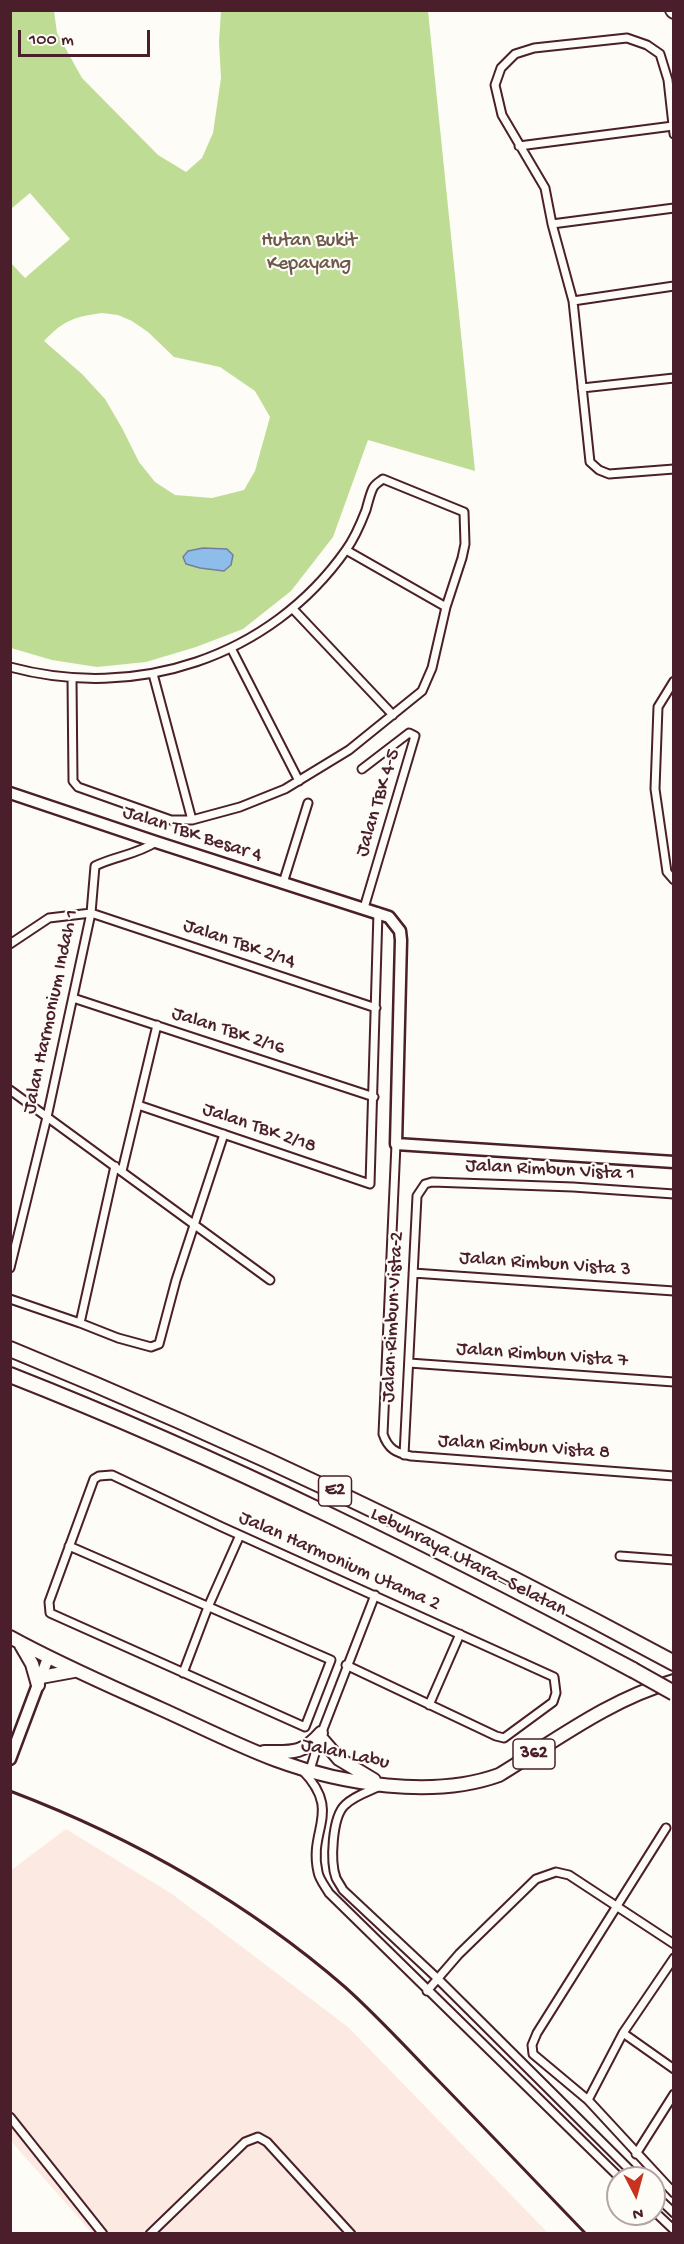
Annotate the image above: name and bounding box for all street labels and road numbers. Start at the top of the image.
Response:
street label: Jalan TBK 4-5 [351,746,407,860]
street label: Jalan TBK Besar 4 [119,801,265,869]
street label: Jalan Harmonium Indah 1 [19,908,85,1116]
street label: Jalan TBK 2/14 [180,915,298,975]
street label: Jalan TBK 2/16 [168,1002,288,1062]
street label: Jalan TBK 2/18 [199,1098,319,1160]
street label: Jalan Rimbun Vista 1 [465,1155,635,1187]
street label: Jalan Rimbun Vista 2 [378,1231,410,1403]
street label: Jalan Rimbun Vista 3 [458,1247,632,1283]
street label: Jalan Rimbun Vista 7 [455,1338,629,1374]
street label: Jalan Rimbun Vista 8 [437,1430,611,1466]
road number: E2 [318,1476,352,1506]
street label: Lebuhraya Utara–Selatan [366,1503,570,1623]
street label: Jalan Harmonium Utama 2 [234,1507,444,1617]
street label: Jalan Labu [299,1734,391,1776]
road number: 362 [513,1739,555,1769]

